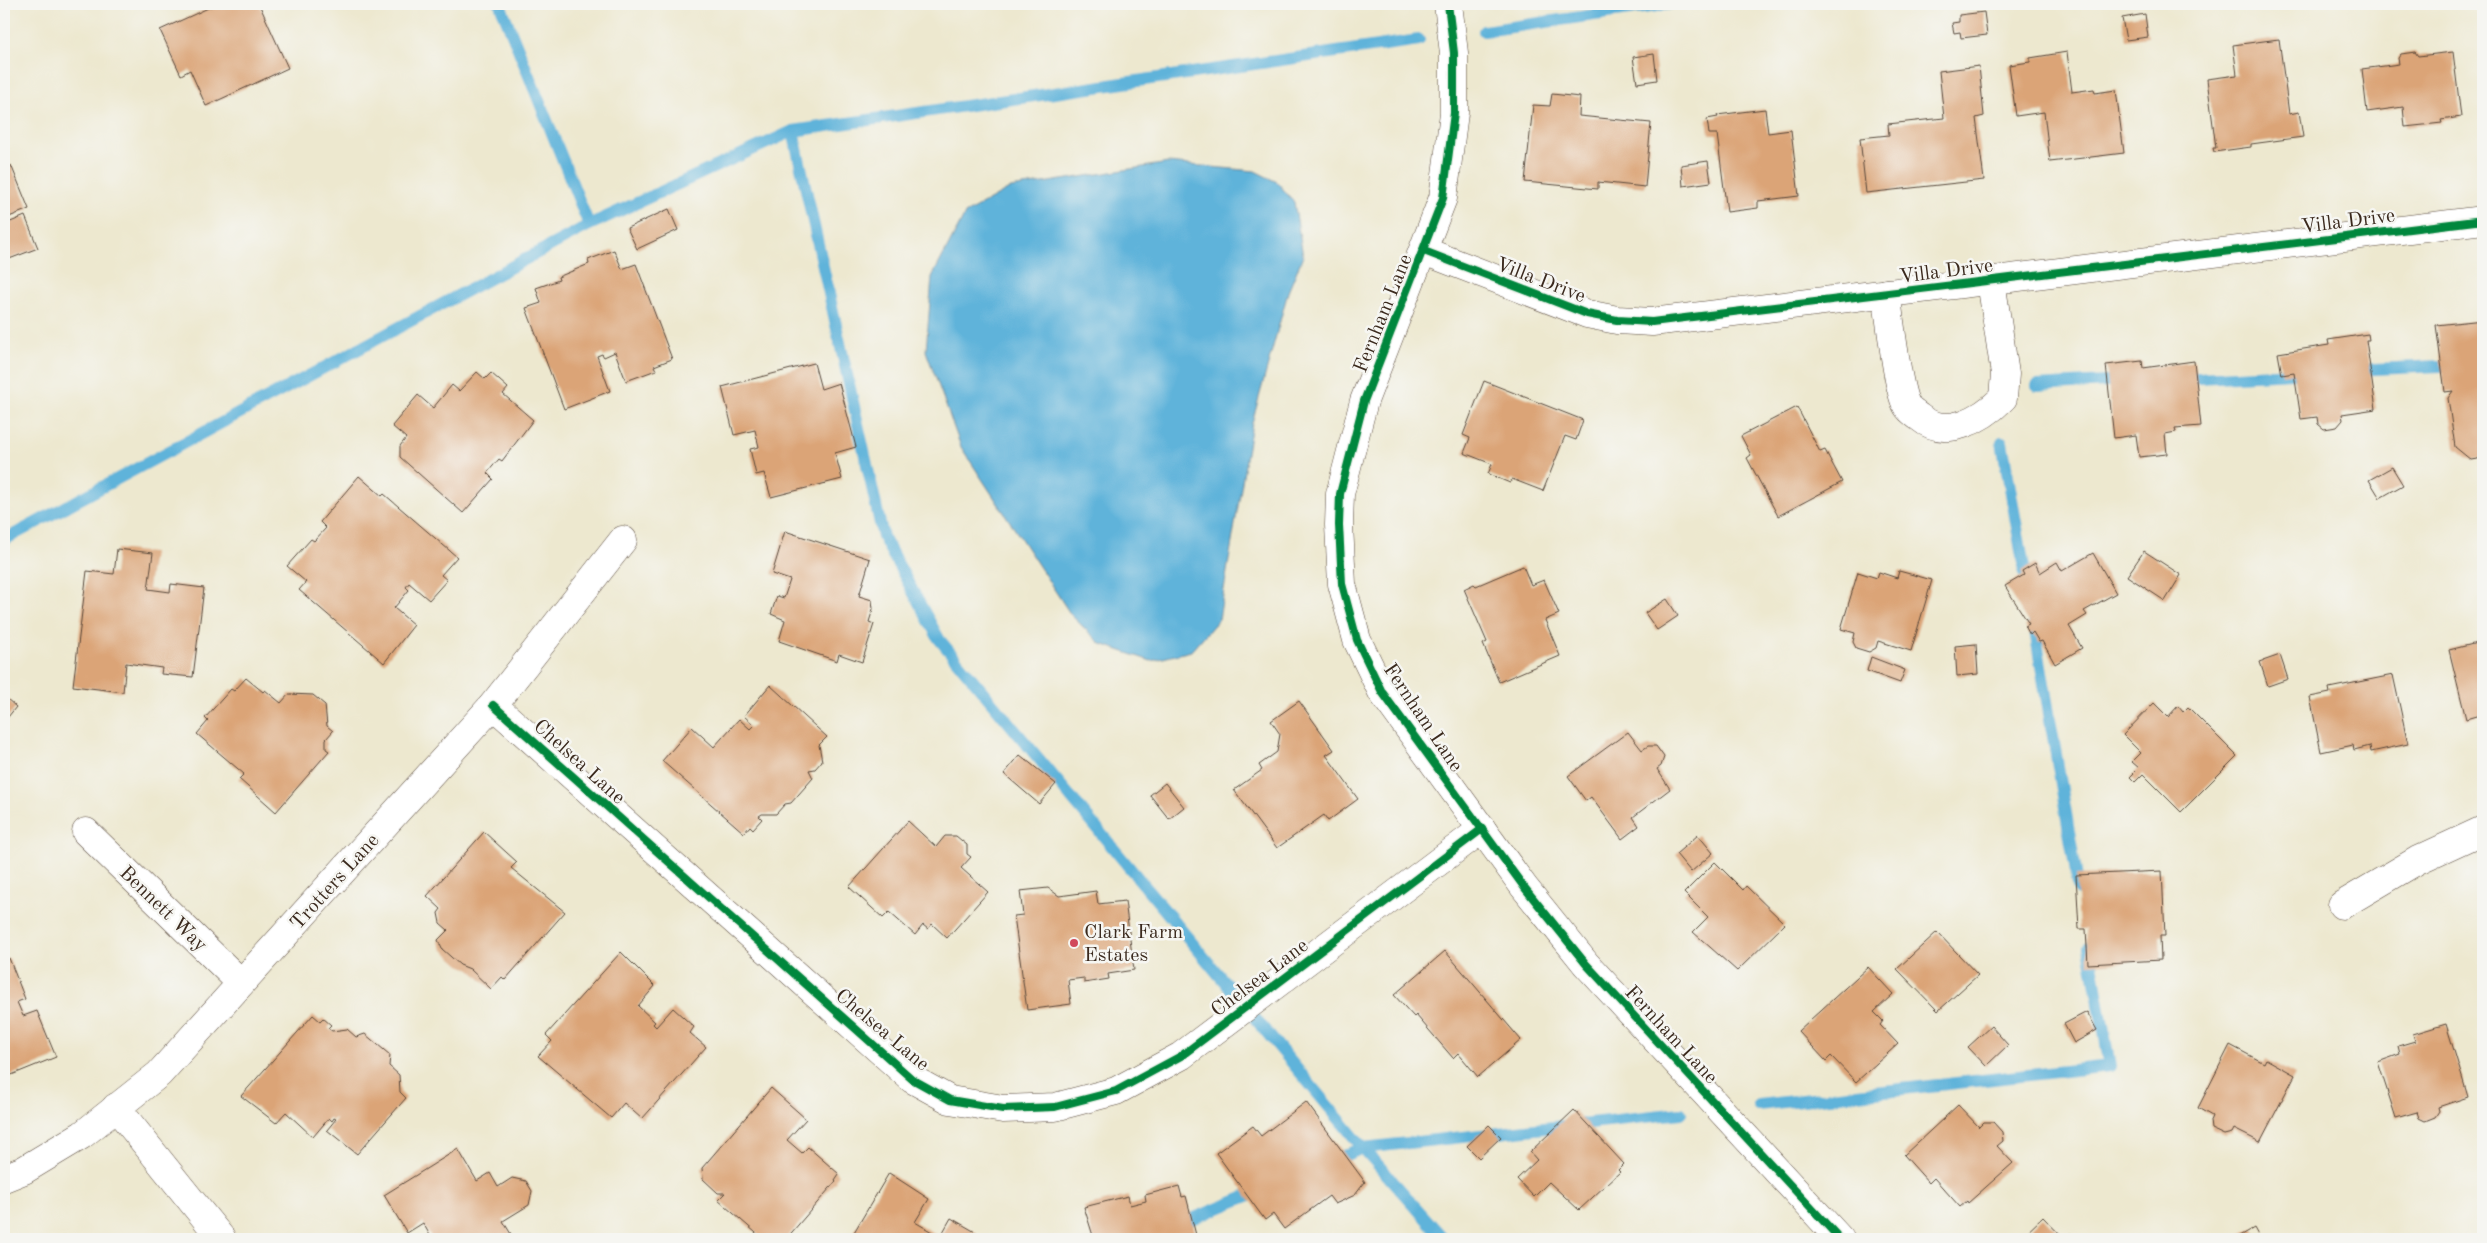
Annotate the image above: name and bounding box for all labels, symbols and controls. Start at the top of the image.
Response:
street label: Villa Drive [2300,206,2396,238]
street label: Fernham Lane [1351,252,1417,376]
street label: Villa Drive [1493,255,1588,307]
street label: Villa Drive [1898,256,1994,288]
street label: Fernham Lane [1379,660,1466,776]
street label: Chelsea Lane [529,716,628,809]
street label: Trotters Lane [287,831,384,934]
street label: Bennett Way [115,863,211,956]
place label: Clark Farm Estates [1084,923,1183,966]
street label: Chelsea Lane [1208,936,1312,1021]
marker: Clark Farm Estates [1068,937,1080,949]
street label: Fernham Lane [1620,983,1721,1088]
street label: Chelsea Lane [831,986,932,1075]

